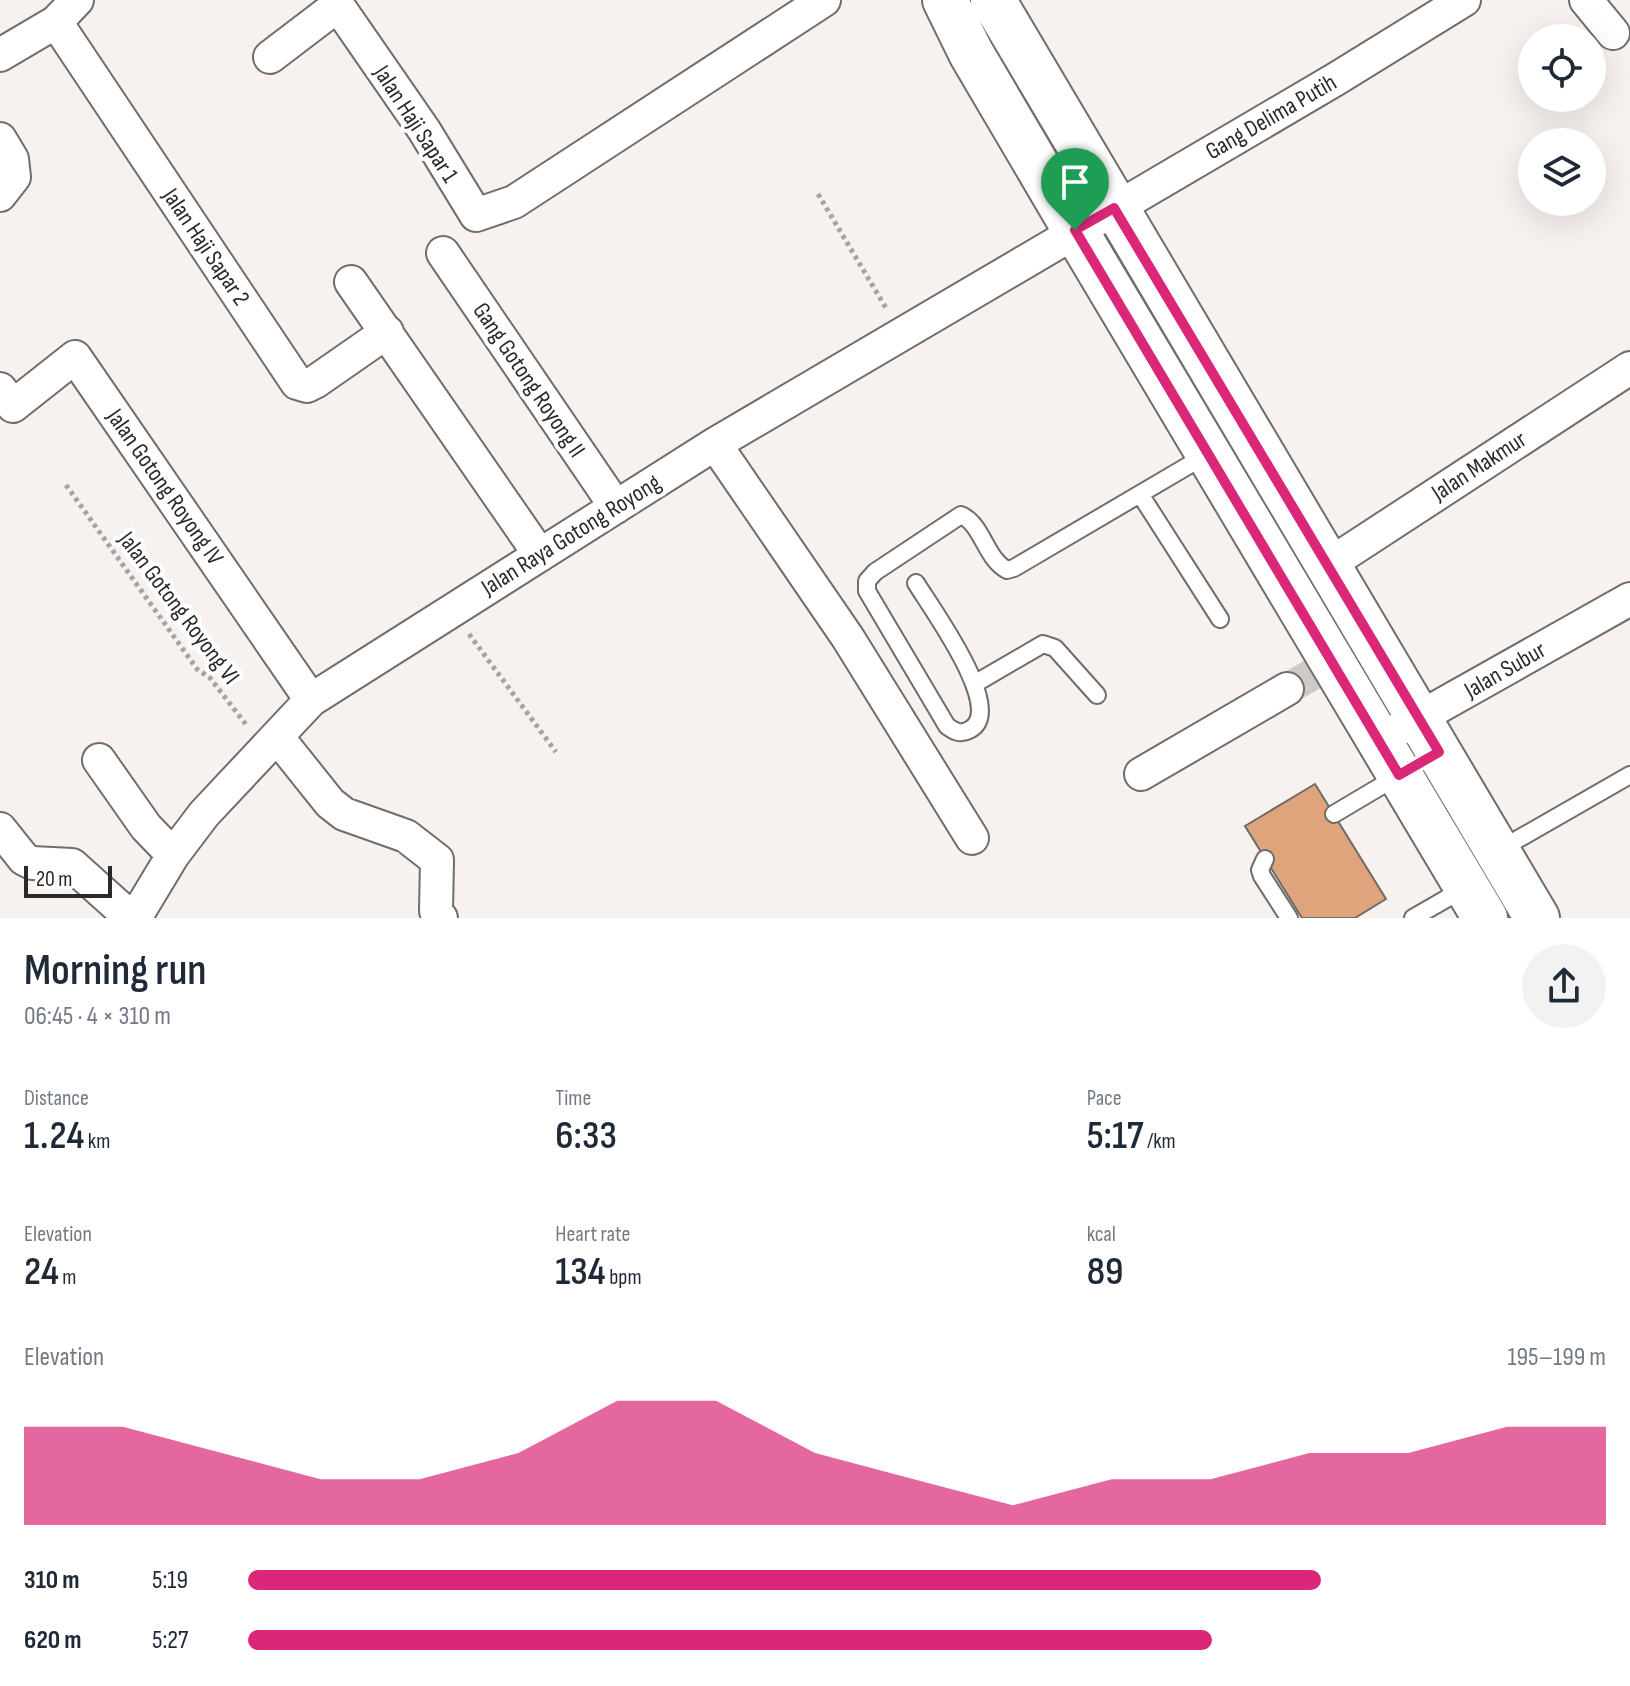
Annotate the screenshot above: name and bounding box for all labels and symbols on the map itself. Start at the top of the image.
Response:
street label: Jalan Haji Sapar 1 [367,59,465,188]
street label: Gang Delima Putih [1200,68,1342,166]
pin [1041,148,1109,230]
street label: Jalan Haji Sapar 2 [156,182,256,311]
street label: Gang Gotong Royong II [467,297,591,463]
street label: Jalan Gotong Royong IV [100,403,230,571]
street label: Jalan Makmur [1425,425,1532,508]
street label: Jalan Raya Gotong Royong [475,468,666,602]
street label: Jalan Gotong Royong VI [112,525,246,690]
street label: Jalan Subur [1458,635,1551,705]
scale bar [24,862,112,898]

